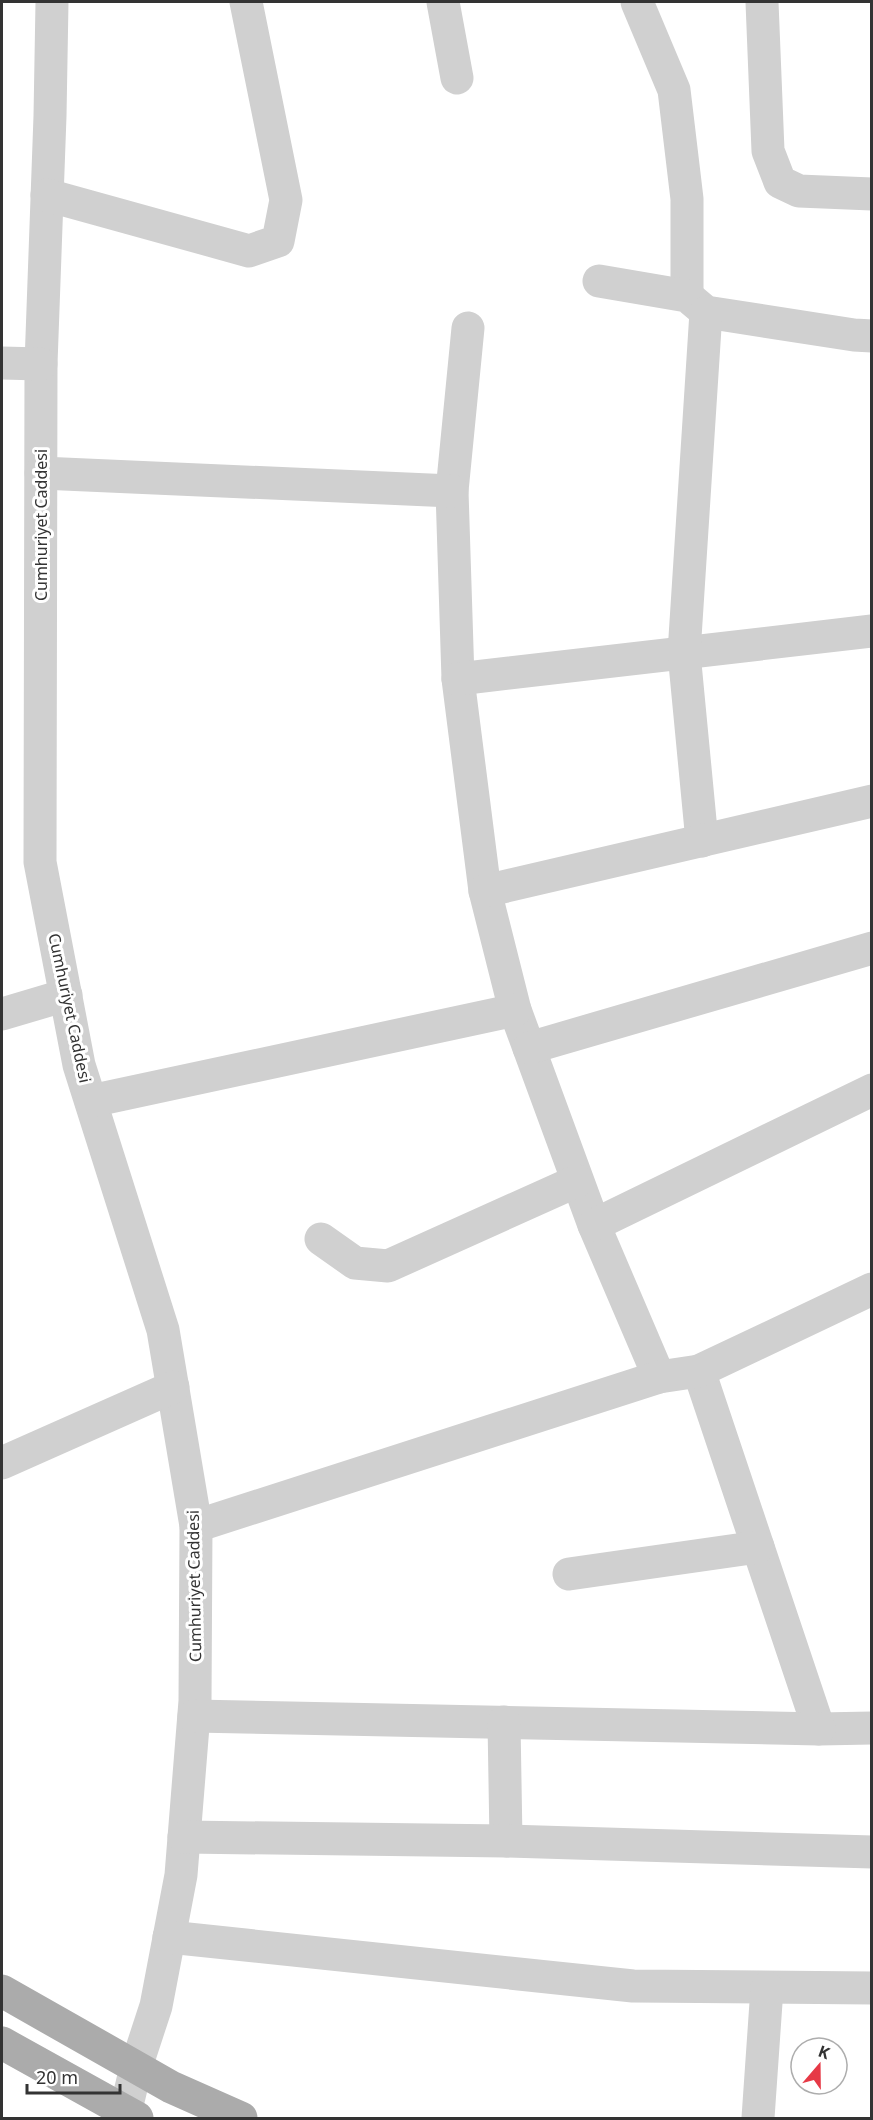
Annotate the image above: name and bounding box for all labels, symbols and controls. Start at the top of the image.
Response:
street label: Cumhuriyet Caddesi [30,449,52,601]
street label: Cumhuriyet Caddesi [43,931,97,1085]
street label: Cumhuriyet Caddesi [182,1510,206,1662]
north arrow [789,2036,849,2096]
text: K [815,2040,833,2064]
scale bar [27,2057,120,2095]
text: 20 m [36,2065,78,2089]

